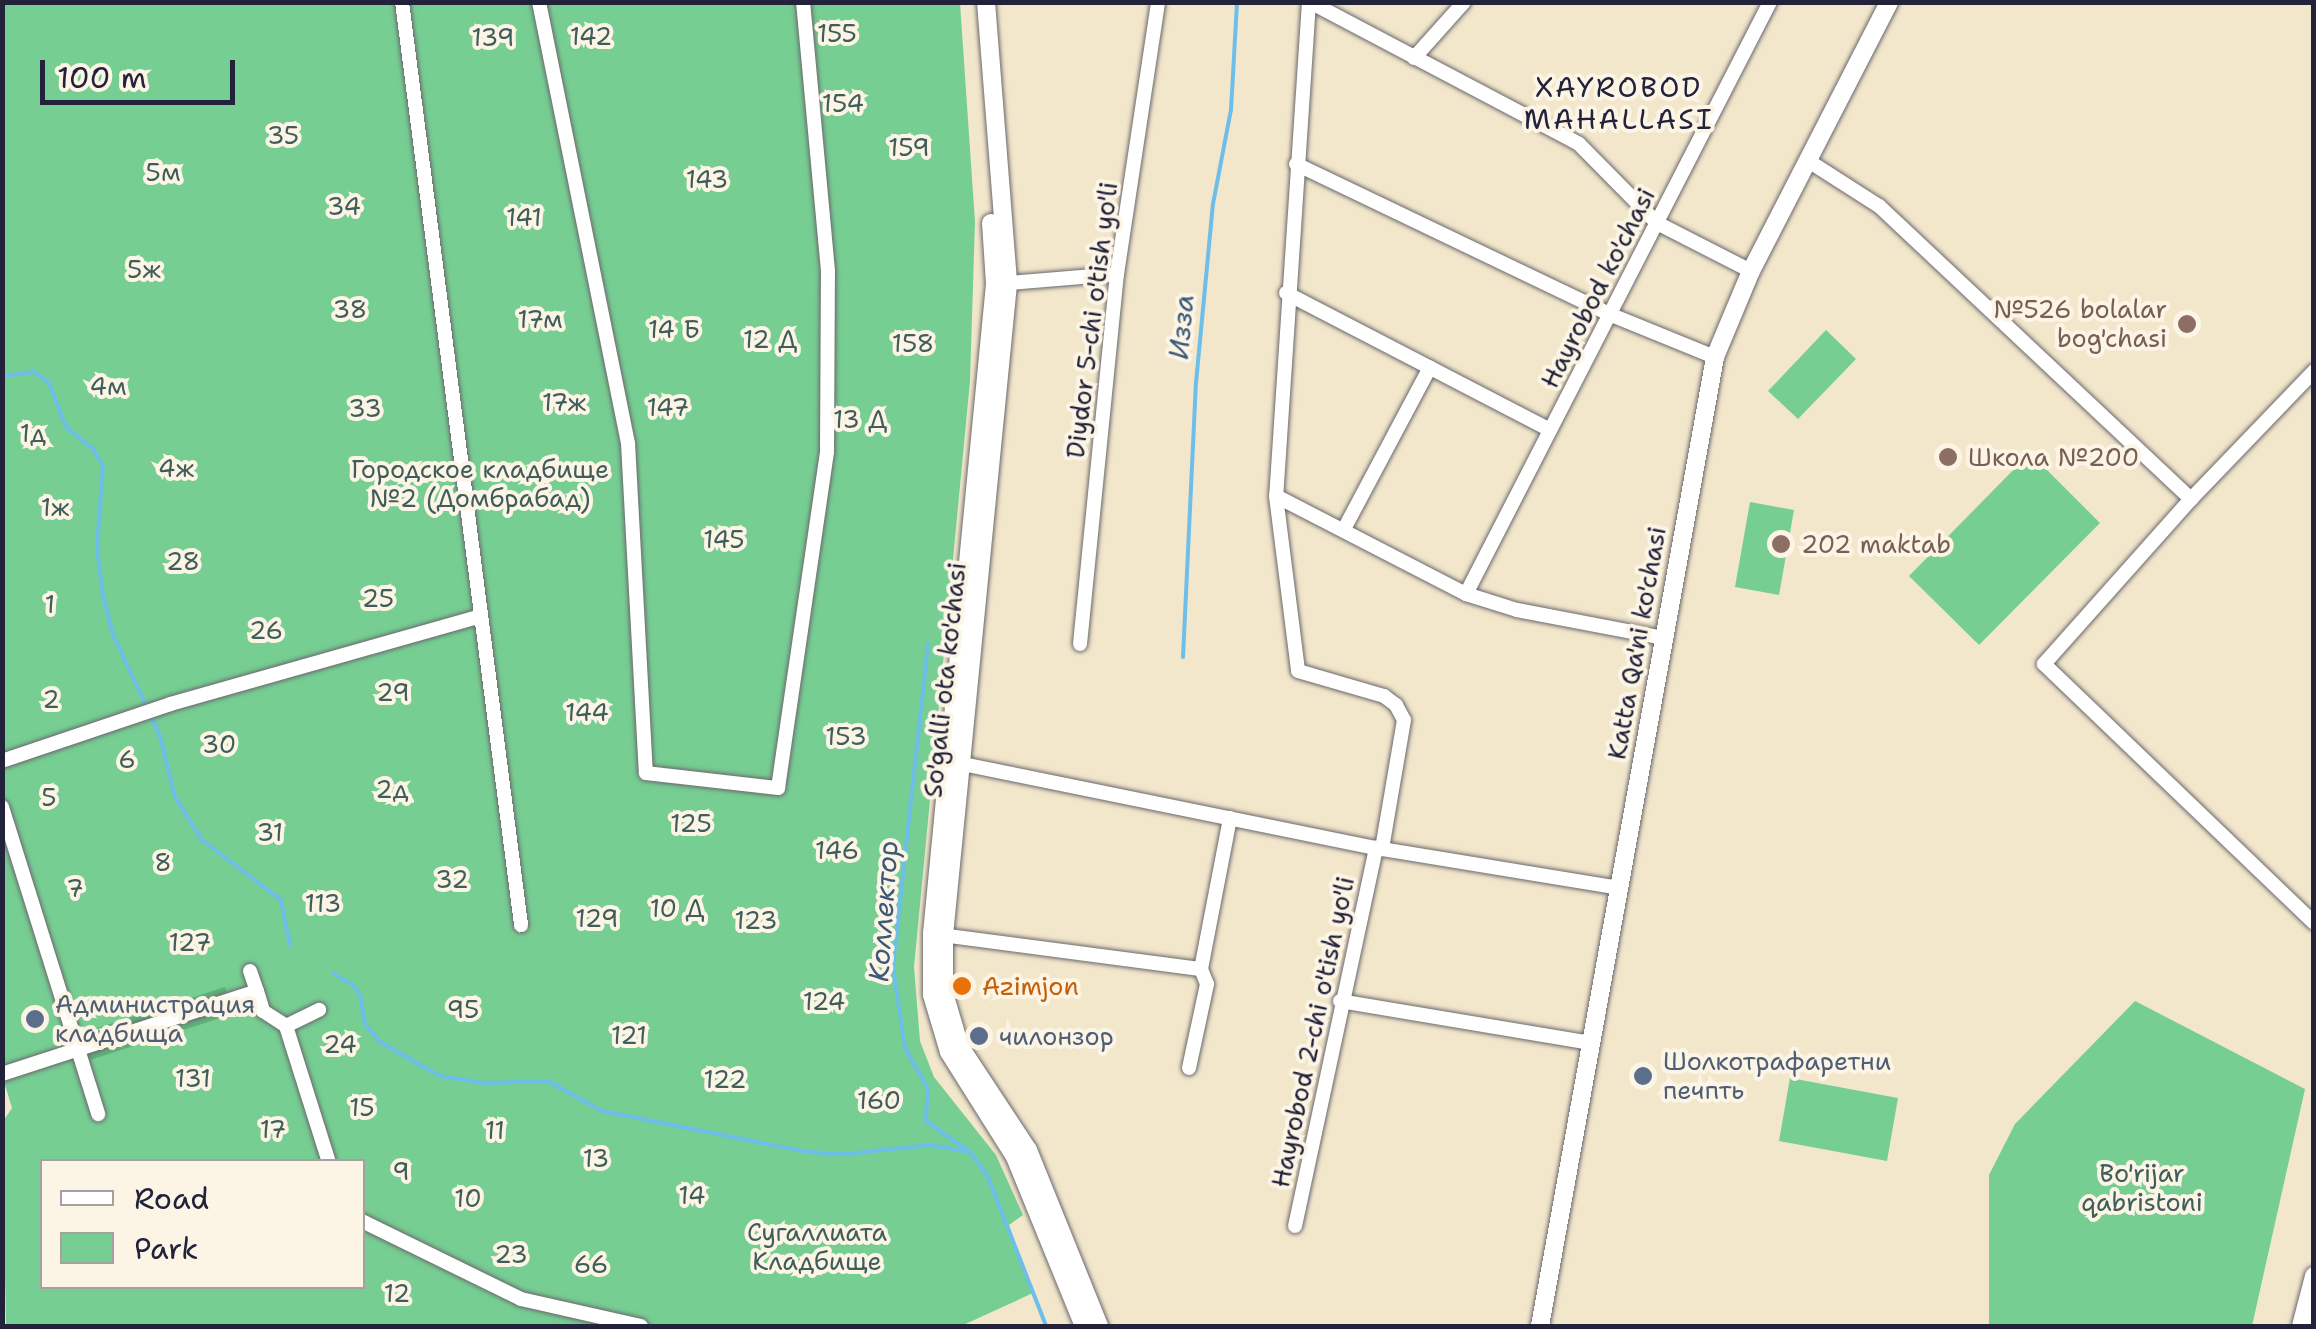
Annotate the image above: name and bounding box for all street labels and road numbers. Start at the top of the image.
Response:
street label: Diydor 5-chi o'tish yo'li [1060,180,1124,460]
street label: Hayrobod ko'chasi [1535,183,1661,393]
street label: Katta Qa'ni ko'chasi [1602,524,1672,762]
street label: So'galli ota ko'chasi [918,561,972,799]
street label: Hayrobod 2-chi o'tish yo'li [1265,874,1361,1190]

